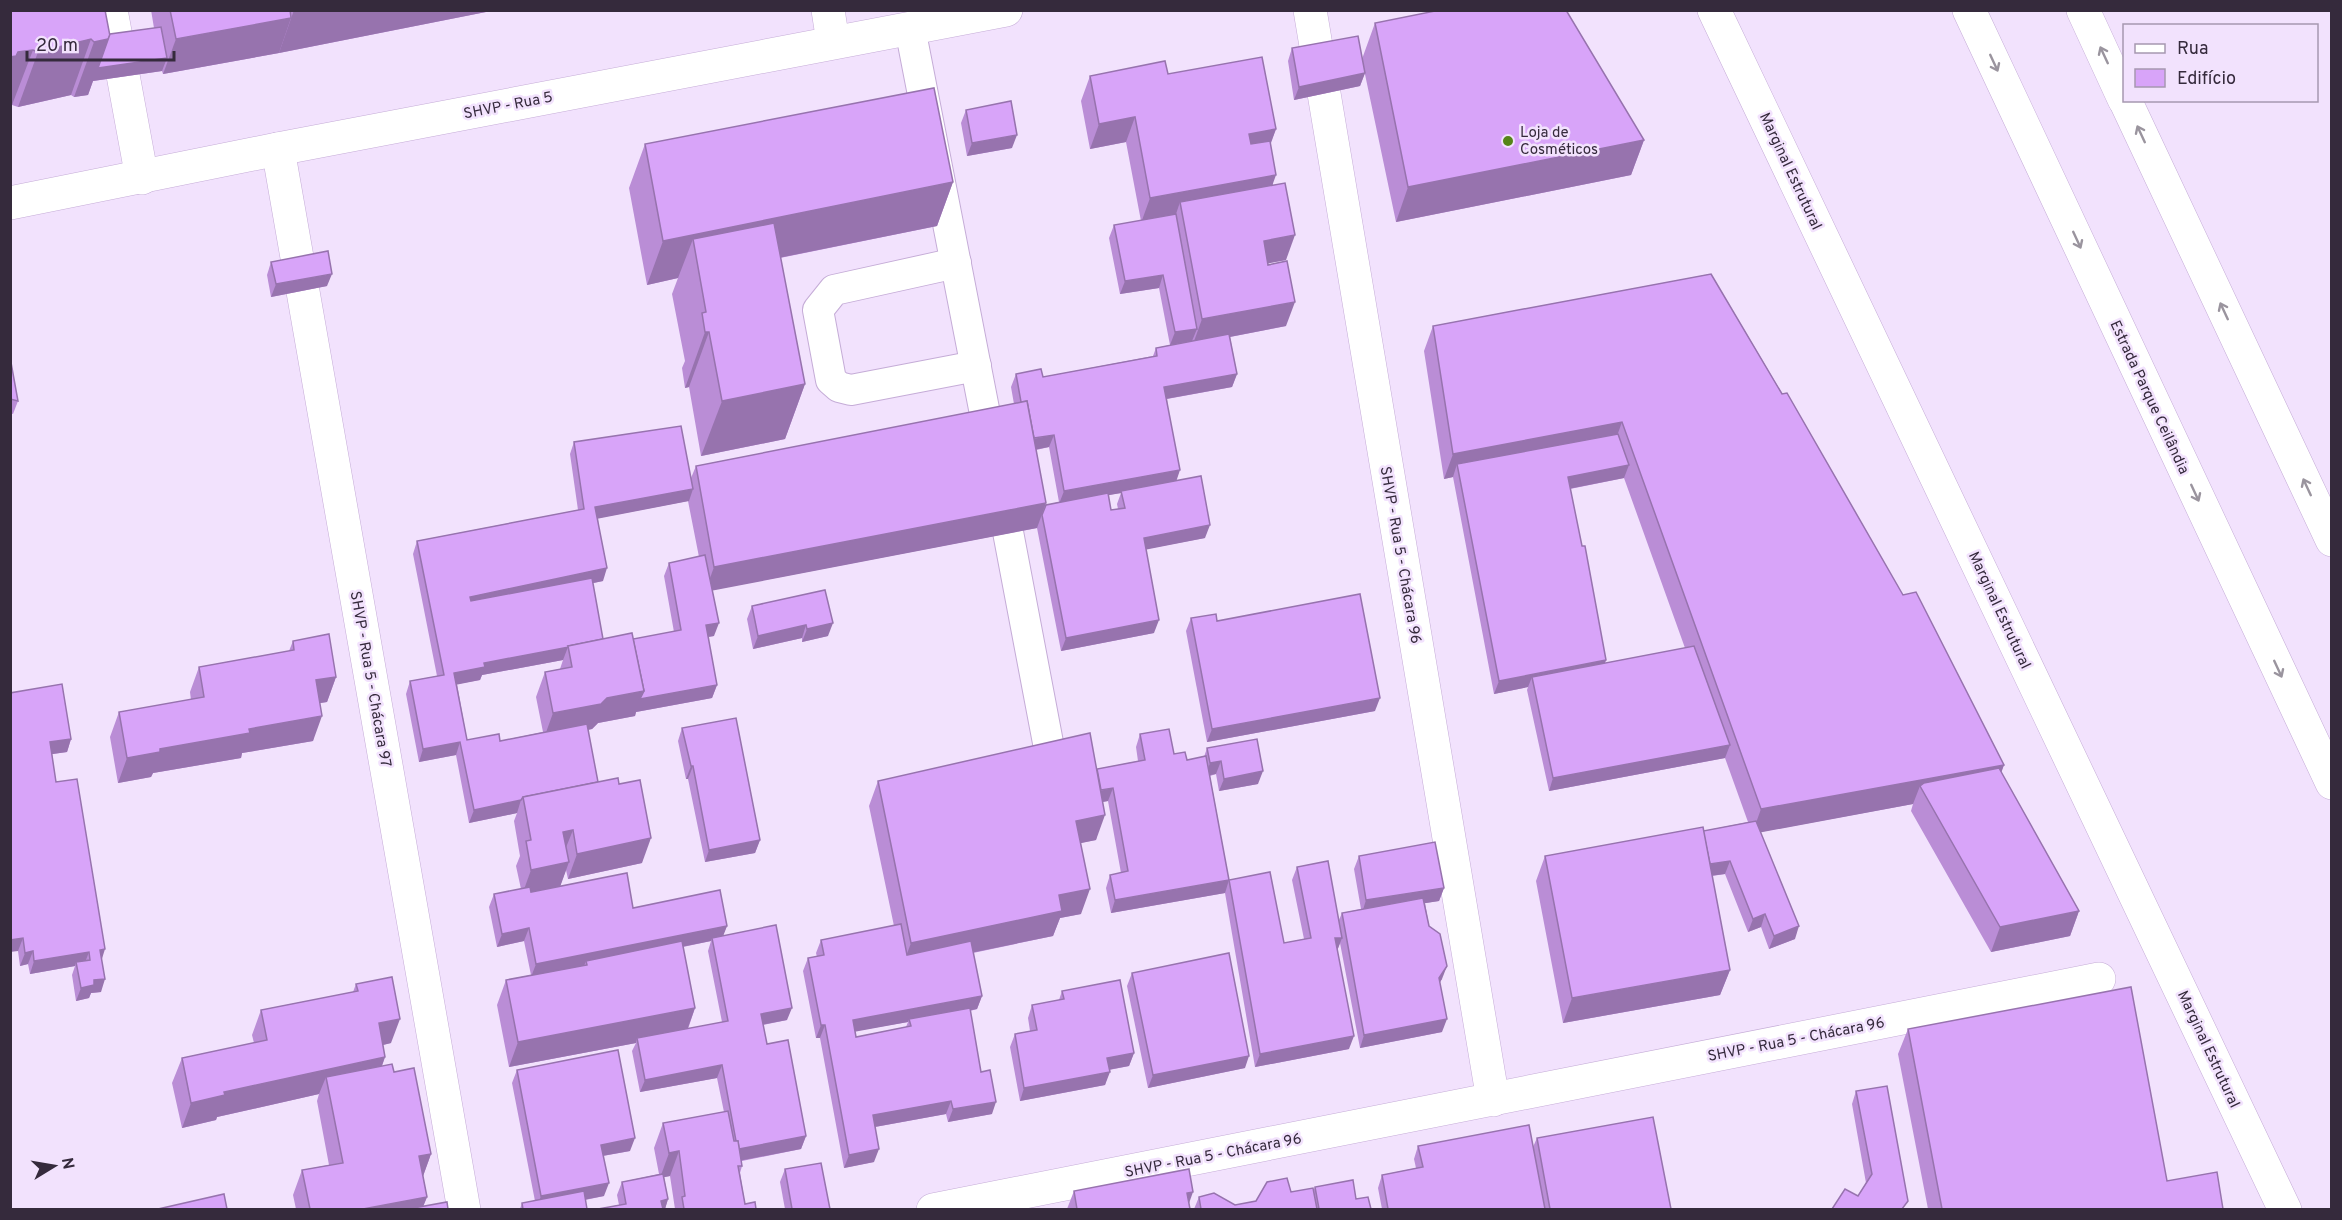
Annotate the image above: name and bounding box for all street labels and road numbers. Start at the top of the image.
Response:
street label: SHVP - Rua 5 [462,89,554,124]
street label: Marginal Estrutural [1754,110,1825,233]
street label: Estrada Parque Ceilândia [2105,318,2193,478]
street label: SHVP - Rua 5 - Chácara 96 [1375,465,1424,645]
street label: Marginal Estrutural [1963,549,2034,672]
street label: SHVP - Rua 5 - Chácara 97 [345,590,394,769]
street label: Marginal Estrutural [2172,988,2243,1111]
street label: SHVP - Rua 5 - Chácara 96 [1706,1014,1886,1067]
street label: SHVP - Rua 5 - Chácara 96 [1123,1130,1303,1183]

